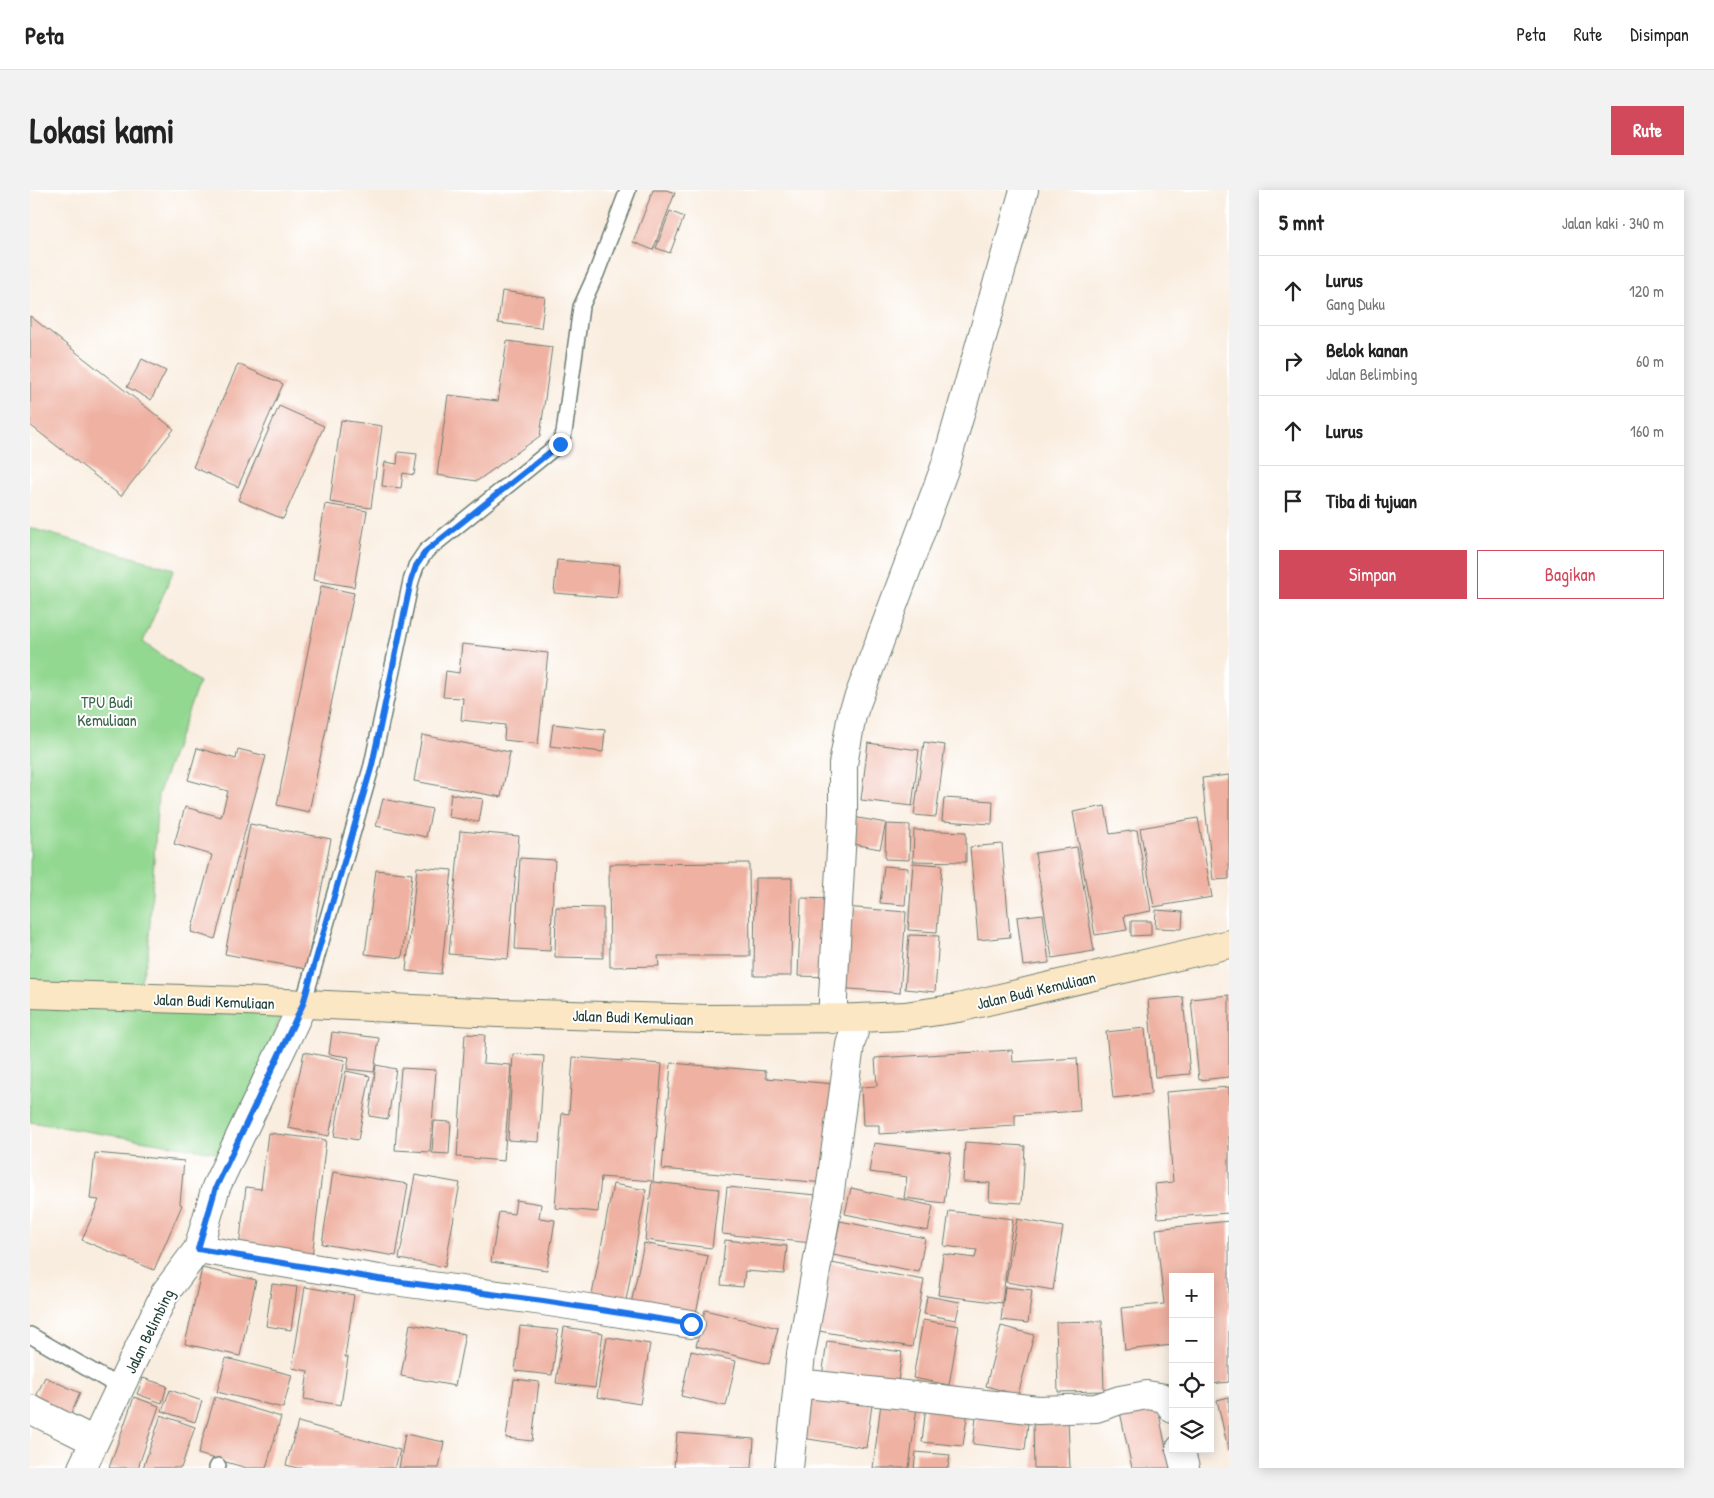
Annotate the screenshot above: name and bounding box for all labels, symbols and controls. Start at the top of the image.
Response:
text: Peta [25,19,64,51]
text: Peta [1517,22,1546,47]
text: Rute [1574,22,1602,47]
text: Disimpan [1630,22,1689,47]
button: Rute [1611,106,1684,155]
text: Lokasi kami [30,107,175,154]
text: 5 mnt [1279,208,1324,237]
text: Jalan kaki · 340 m [1562,212,1664,234]
text: Lurus [1326,267,1363,293]
icon: ahead [1279,277,1307,305]
text: 120 m [1629,280,1664,302]
text: Gang Duku [1326,293,1385,315]
text: Belok kanan [1326,337,1408,363]
icon: right [1279,347,1307,375]
text: 60 m [1636,350,1664,372]
text: Jalan Belimbing [1326,363,1417,385]
icon: ahead [1279,417,1307,445]
text: Lurus [1326,418,1363,444]
text: 160 m [1630,420,1664,442]
route end [549,433,572,456]
icon: arrive [1279,487,1307,515]
text: Tiba di tujuan [1326,488,1417,514]
button: Simpan [1279,550,1467,599]
button: Bagikan [1477,550,1664,599]
park label: TPU Budi Kemuliaan [77,691,137,731]
street label: Jalan Budi Kemuliaan [974,966,1098,1014]
street label: Jalan Budi Kemuliaan [153,988,275,1014]
street label: Jalan Budi Kemuliaan [572,1004,694,1030]
map controls [1169,1273,1214,1453]
button: + [1169,1273,1214,1318]
street label: Jalan Belimbing [119,1285,179,1377]
route start [680,1313,703,1336]
button: − [1169,1318,1214,1363]
button: locate [1169,1363,1214,1408]
button: layers [1169,1408,1214,1453]

